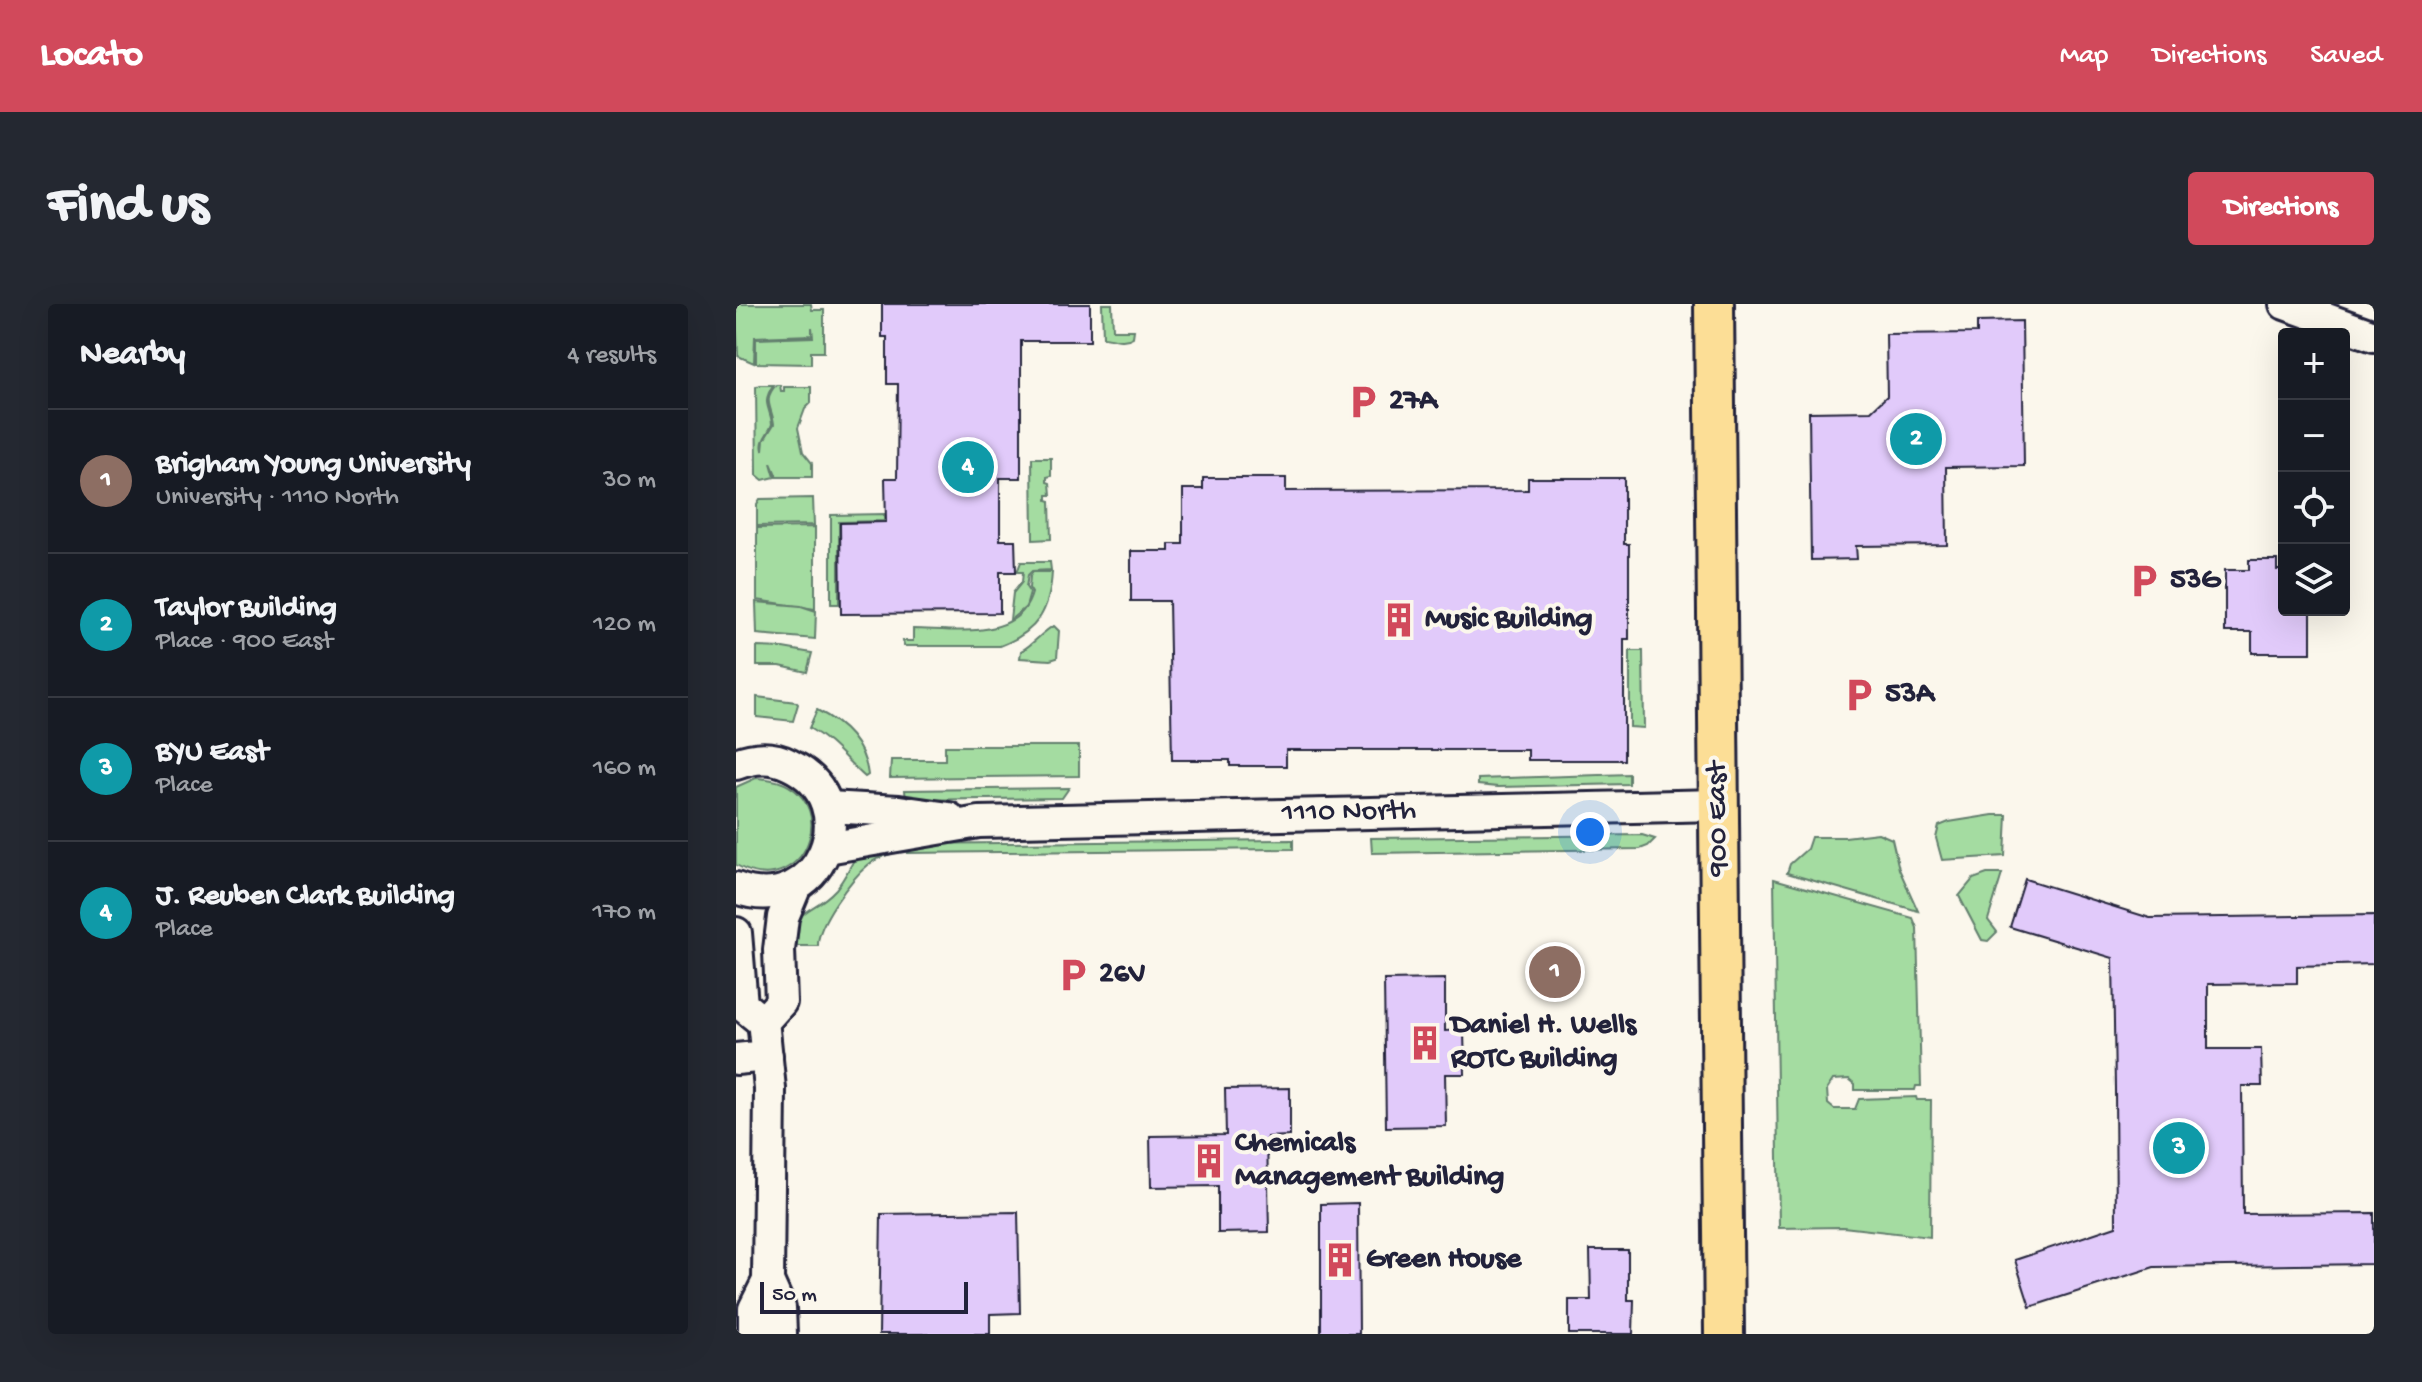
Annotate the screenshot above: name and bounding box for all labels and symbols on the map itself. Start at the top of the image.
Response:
parking icon: 27A [1344,383,1382,421]
place label: 27A [1389,385,1439,420]
pin: 2 [1890,409,1942,469]
pin: 4 [942,437,994,497]
parking icon: 53G [2125,562,2163,600]
place label: 53G [2170,564,2222,599]
building icon: Music Building [1380,601,1418,639]
place label: Music Building [1425,603,1593,638]
parking icon: 53A [1840,676,1878,714]
place label: 53A [1885,678,1936,713]
street label: 900 East [1700,759,1738,878]
street label: 1110 North [1280,794,1417,832]
your location [1570,812,1610,852]
pin: 1 [1529,942,1581,1002]
parking icon: 26V [1054,956,1092,994]
place label: 26V [1099,958,1146,993]
place label: Daniel H. Wells ROTC Building [1448,1009,1638,1078]
building icon: Daniel H. Wells ROTC Building [1406,1024,1444,1062]
pin: 3 [2153,1118,2205,1178]
place label: Chemicals Management Building [1235,1127,1504,1196]
building icon: Chemicals Management Building [1190,1142,1228,1180]
building icon: Green House [1321,1241,1359,1279]
place label: Green House [1366,1243,1523,1278]
scale bar [760,1278,968,1314]

